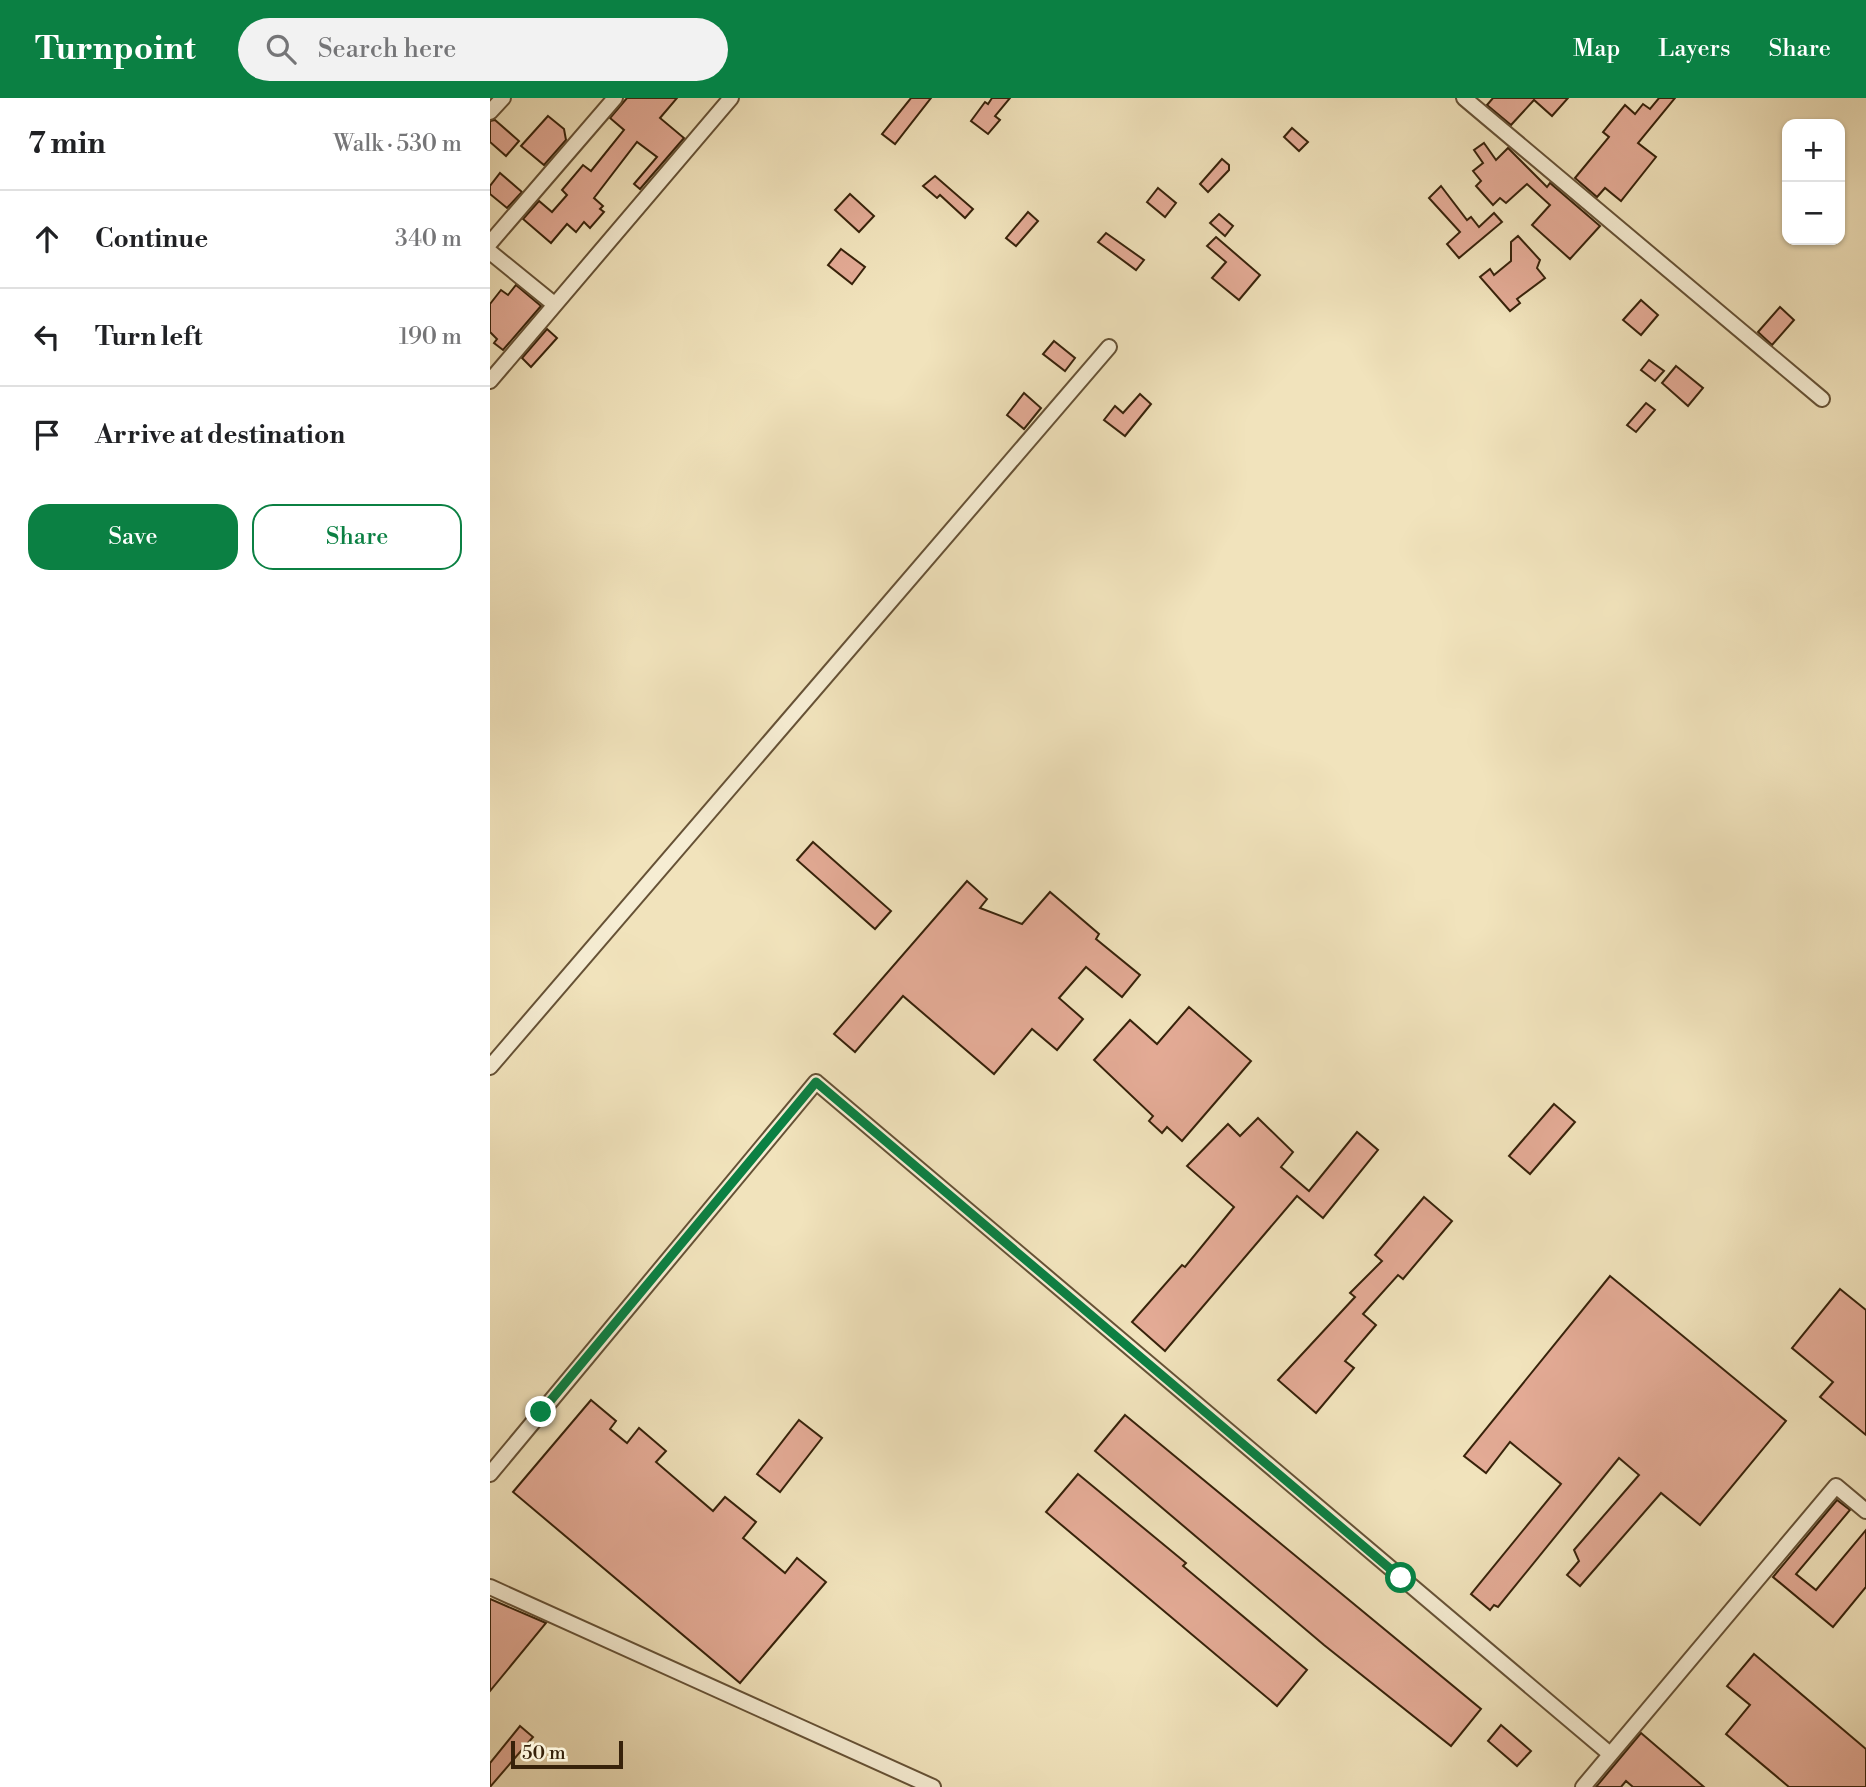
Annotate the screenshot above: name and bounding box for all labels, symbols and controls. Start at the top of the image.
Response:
search box [238,18,728,81]
text: Turnpoint [35,29,196,70]
icon: search [262,30,300,68]
text: Search here [318,33,456,65]
text: Map [1573,34,1620,64]
text: Layers [1658,34,1730,64]
text: Share [1768,34,1831,64]
map controls [1782,119,1845,245]
button: + [1782,119,1845,182]
text: 7 min [28,125,106,163]
text: Walk · 530 m [333,130,462,158]
button: − [1782,182,1845,245]
icon: ahead [28,220,66,258]
text: Continue [95,223,208,255]
text: 340 m [395,225,462,253]
icon: left [28,318,66,356]
text: Turn left [95,321,203,353]
text: 190 m [399,323,462,351]
icon: arrive [28,416,66,454]
text: Arrive at destination [95,419,345,451]
button: Save [28,504,238,570]
button: Share [252,504,462,570]
route end [525,1396,556,1427]
route start [1385,1562,1416,1593]
scale bar [511,1738,623,1770]
text: 50 m [522,1741,566,1765]

